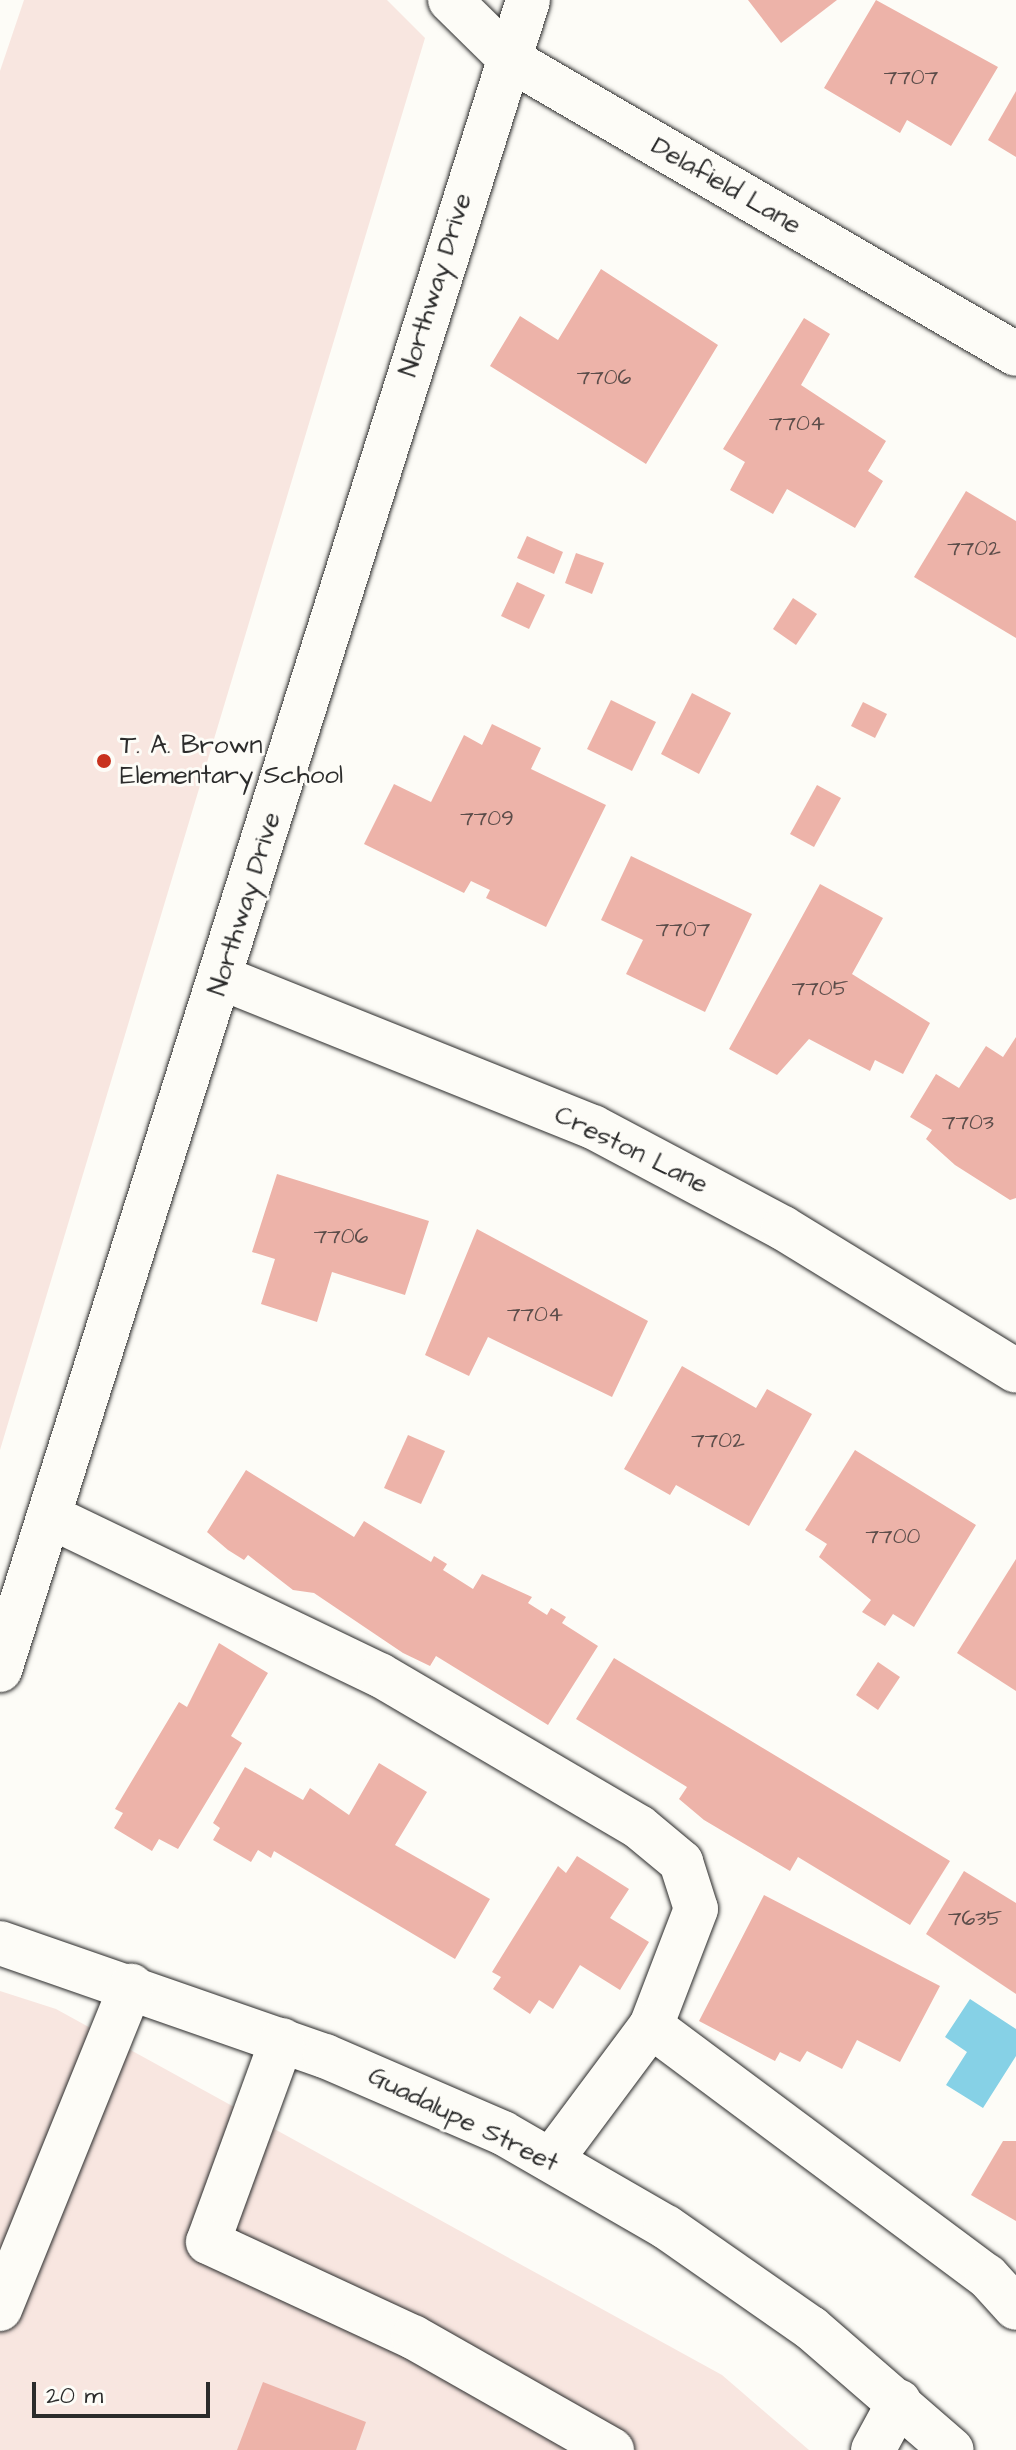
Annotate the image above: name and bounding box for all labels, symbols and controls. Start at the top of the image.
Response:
house number: 7707 [884,65,938,91]
street label: Delafield Lane [646,131,806,241]
street label: Northway Drive [393,189,479,381]
house number: 7706 [577,365,631,391]
house number: 7704 [769,411,825,437]
house number: 7702 [947,536,1001,562]
place label: T. A. Brown Elementary School [120,730,343,792]
marker: T. A. Brown Elementary School [95,752,113,770]
house number: 7709 [460,806,514,832]
street label: Northway Drive [202,808,288,1000]
house number: 7707 [656,917,710,943]
house number: 7705 [792,976,848,1002]
street label: Creston Lane [549,1099,713,1201]
house number: 7703 [942,1110,994,1136]
house number: 7706 [314,1224,368,1250]
house number: 7704 [507,1302,563,1328]
house number: 7702 [691,1428,745,1454]
house number: 7700 [866,1524,920,1550]
house number: 7635 [948,1906,1002,1932]
street label: Guadalupe Street [363,2061,563,2179]
scale bar [36,2366,214,2416]
text: 20 m [46,2379,103,2413]

